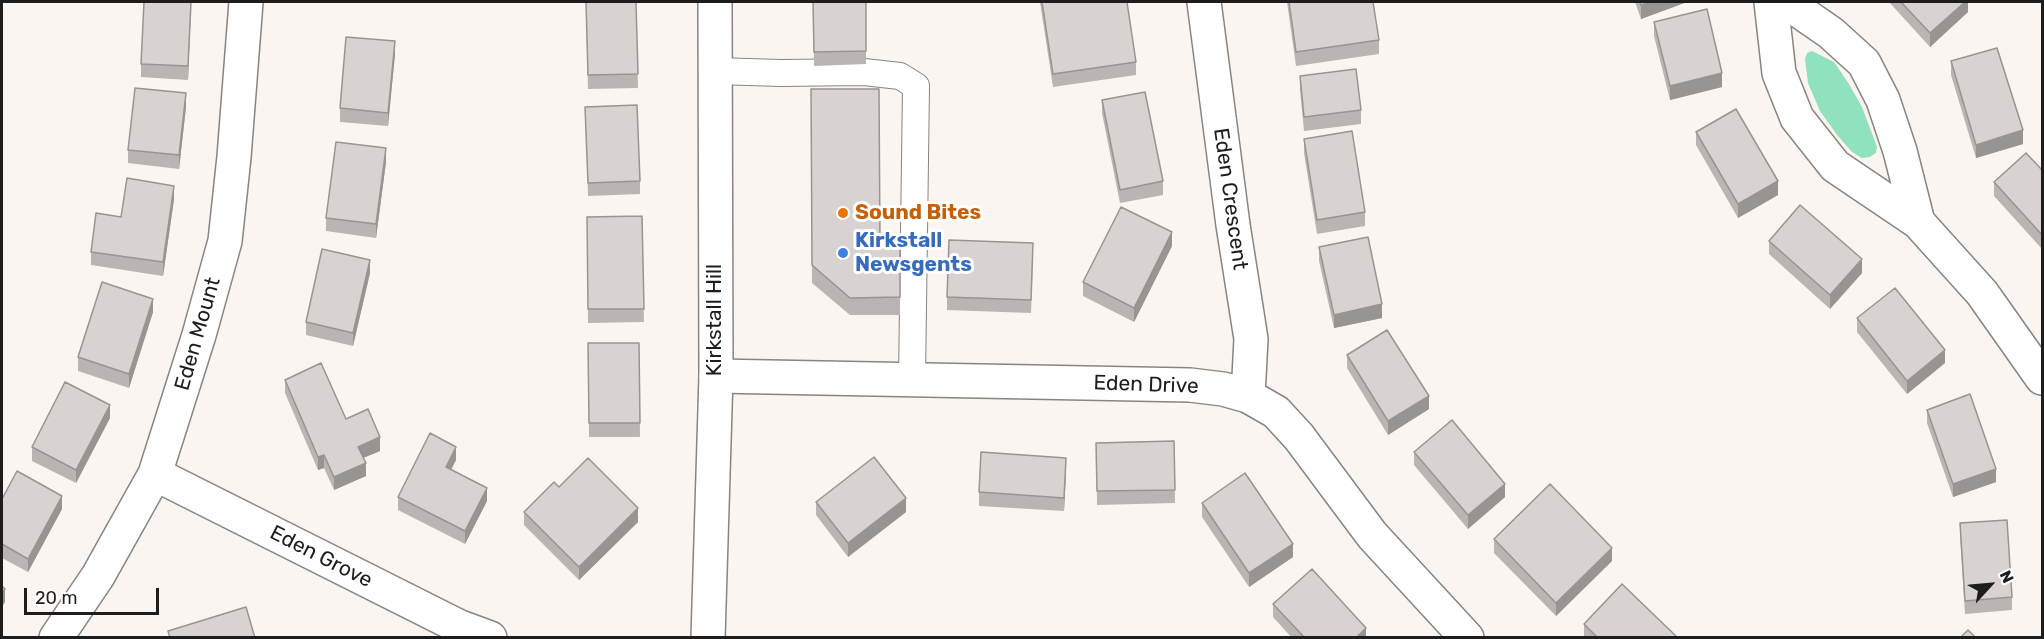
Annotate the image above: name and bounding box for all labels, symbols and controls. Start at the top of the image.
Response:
street label: Eden Crescent [1208,126,1252,272]
place label: Sound Bites [855,200,981,226]
marker: Sound Bites [836,206,850,220]
place label: Kirkstall Newsgents [855,228,972,278]
marker: Kirkstall Newsgents [836,246,850,260]
street label: Kirkstall Hill [702,264,728,376]
street label: Eden Mount [170,274,226,394]
street label: Eden Drive [1093,371,1199,399]
street label: Eden Grove [266,520,376,594]
north arrow [1960,555,2020,615]
text: N [1996,568,2018,586]
scale bar [27,576,162,614]
text: 20 m [35,587,77,609]

